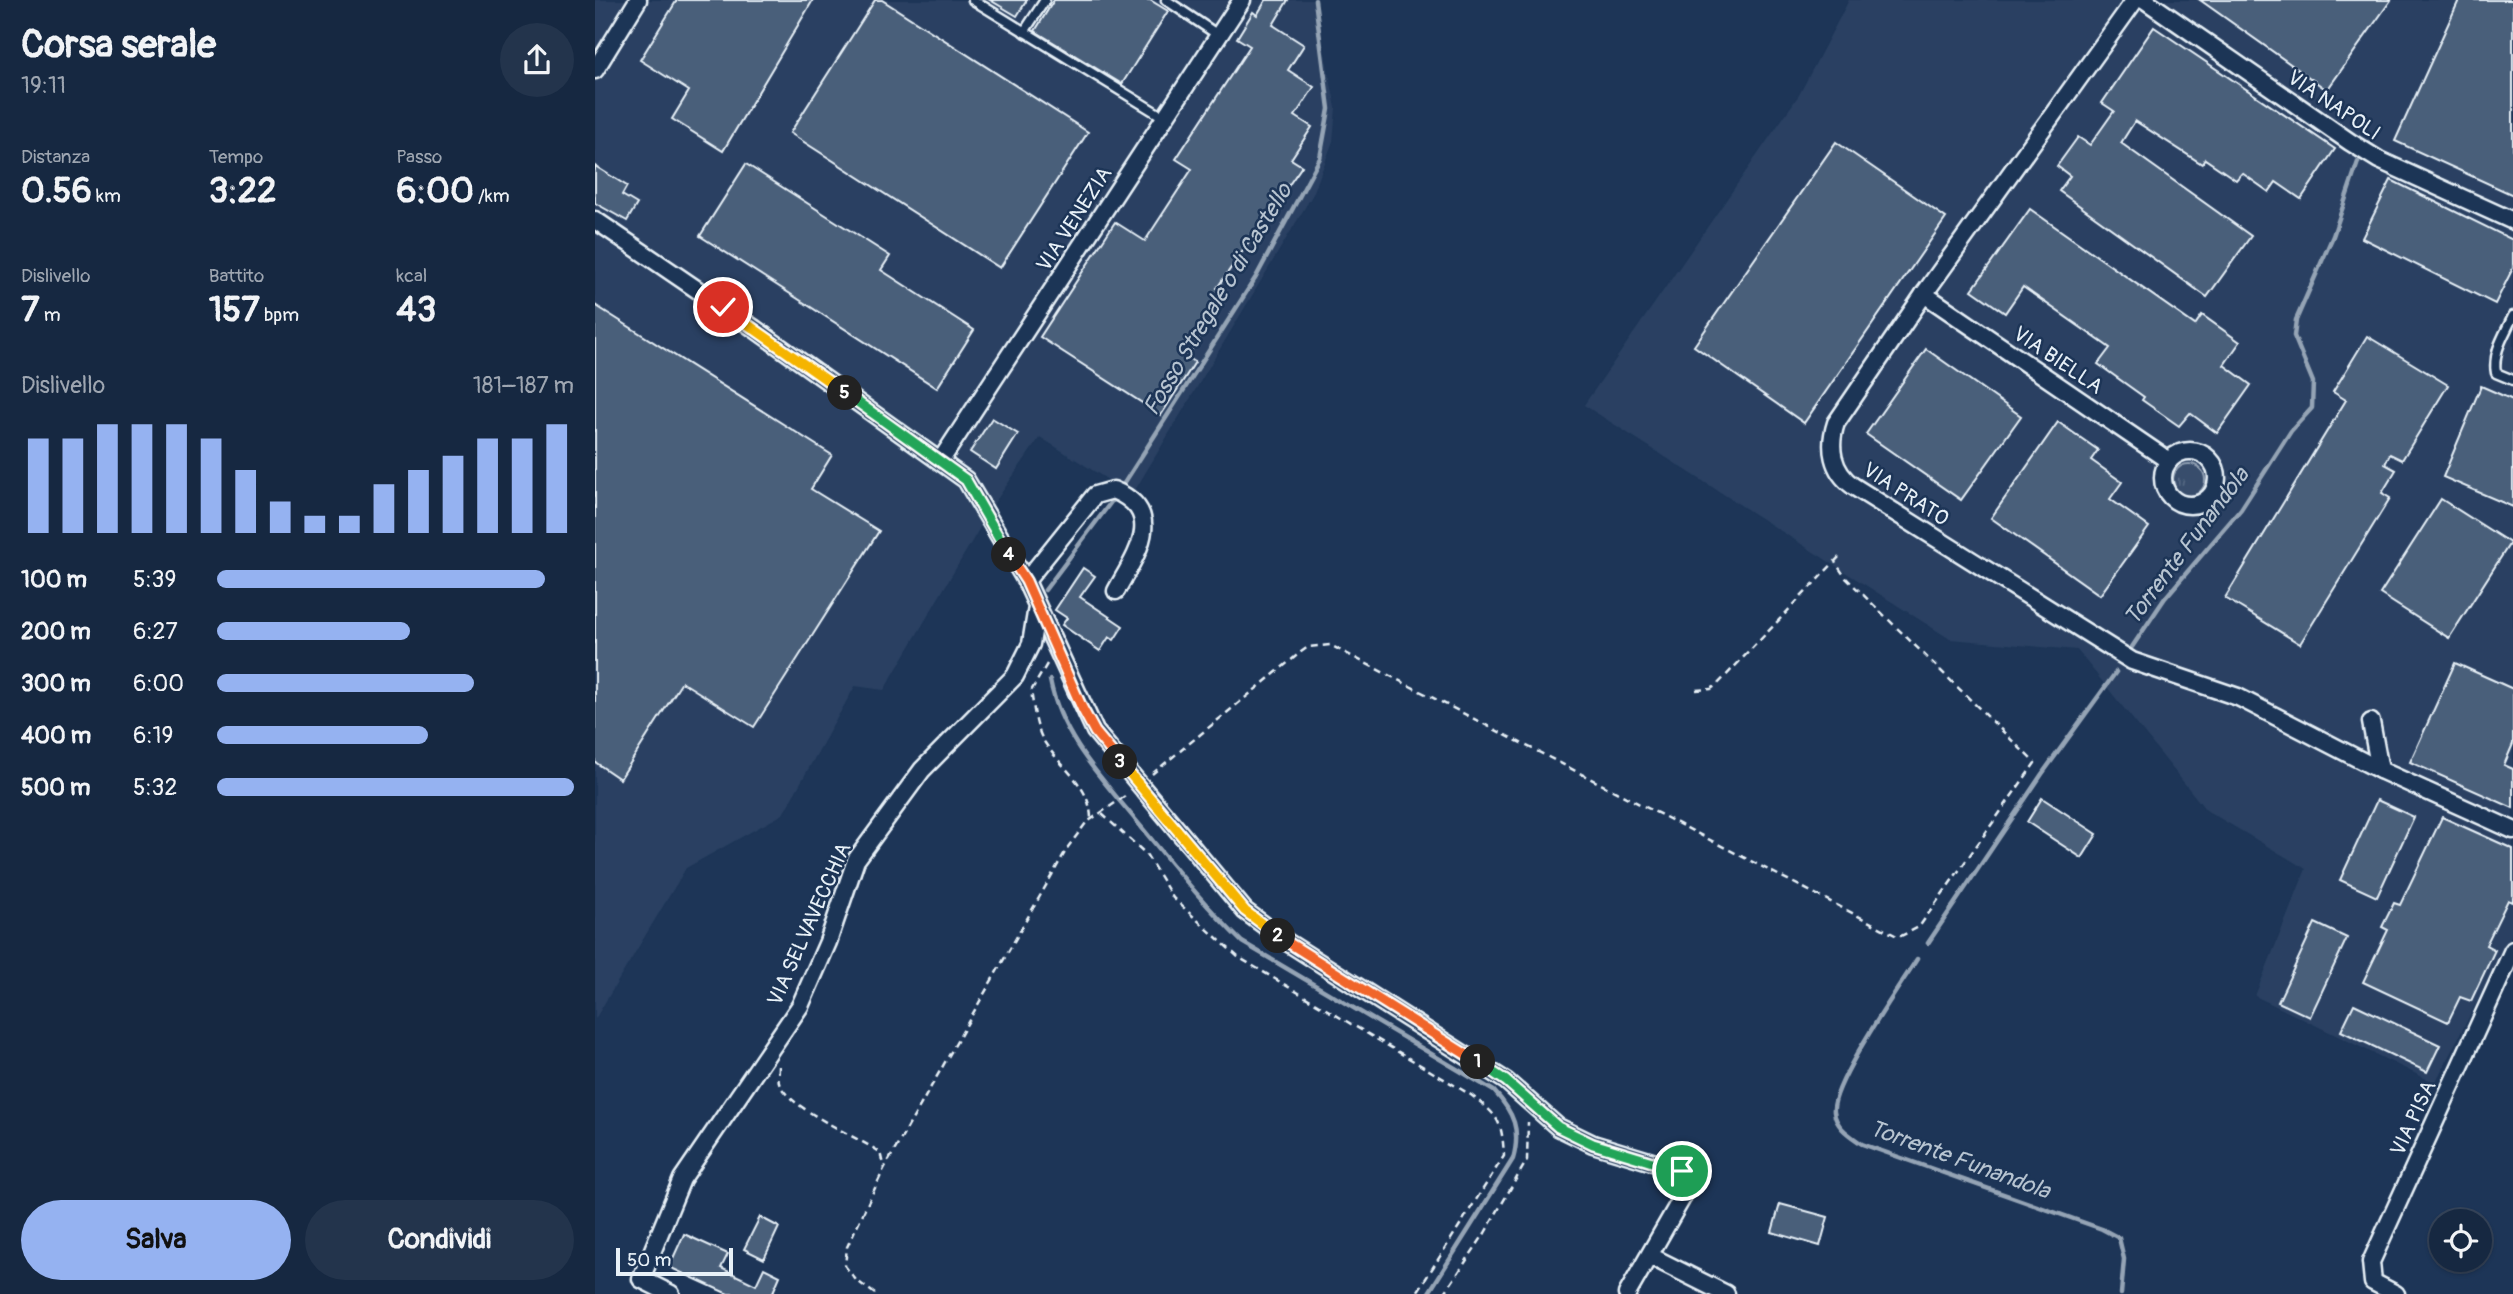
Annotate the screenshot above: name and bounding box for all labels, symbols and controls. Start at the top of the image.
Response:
text: Corsa serale [21,21,216,69]
button: share [500,23,574,97]
street label: VIA NAPOLI [2282,64,2386,147]
text: 19:11 [21,71,66,100]
text: Distanza [21,145,90,169]
text: Tempo [209,145,263,169]
text: Passo [396,145,442,169]
street label: VIA VENEZIA [1031,162,1118,277]
text: 0.56 [21,169,92,213]
text: 3:22 [209,169,277,213]
text: 6:00 [396,169,474,213]
water label: Fosso Stregale o di Castello [1137,177,1299,421]
text: km [92,184,121,208]
text: /km [474,184,510,208]
text: Dislivello [21,264,90,288]
text: Battito [209,264,264,288]
text: kcal [396,264,427,288]
pin [693,277,753,337]
text: 7 [21,288,40,332]
text: 157 [209,288,260,332]
text: 43 [396,288,436,332]
icon: check [704,288,742,326]
text: m [40,303,61,327]
text: bpm [260,303,299,327]
street label: VIA BIELLA [2008,320,2108,400]
text: Dislivello [21,371,105,400]
text: 181–187 m [473,371,574,400]
pin: 5 [827,376,863,410]
text: 5 [839,380,850,404]
street label: VIA PRATO [1858,457,1954,532]
water label: Torrente Funandola [2118,461,2256,631]
pin: 4 [991,538,1027,572]
text: 4 [1003,542,1014,566]
text: 100 m [21,565,87,594]
text: 5:39 [133,565,176,594]
text: 200 m [21,617,91,646]
text: 6:27 [133,617,178,646]
text: 300 m [21,669,91,698]
text: 6:00 [133,669,184,698]
text: 400 m [21,721,91,750]
text: 6:19 [133,721,173,750]
pin: 3 [1103,744,1137,780]
text: 3 [1114,749,1125,773]
text: 500 m [21,773,90,802]
text: 5:32 [133,773,177,802]
street label: VIA SELVAVECCHIA [761,838,858,1010]
pin: 2 [1261,918,1295,954]
text: 2 [1272,923,1283,947]
pin: 1 [1461,1044,1495,1080]
text: 1 [1474,1049,1481,1073]
street label: VIA PISA [2384,1076,2443,1160]
water label: Torrente Funandola [1866,1113,2055,1206]
pin [1652,1141,1712,1201]
icon: arrive [1663,1152,1701,1190]
button: Salva [21,1200,291,1280]
button: Condividi [305,1200,574,1280]
map controls [2429,1209,2492,1272]
button: locate [2429,1209,2492,1272]
scale bar [616,1245,733,1277]
text: 50 m [627,1248,671,1272]

